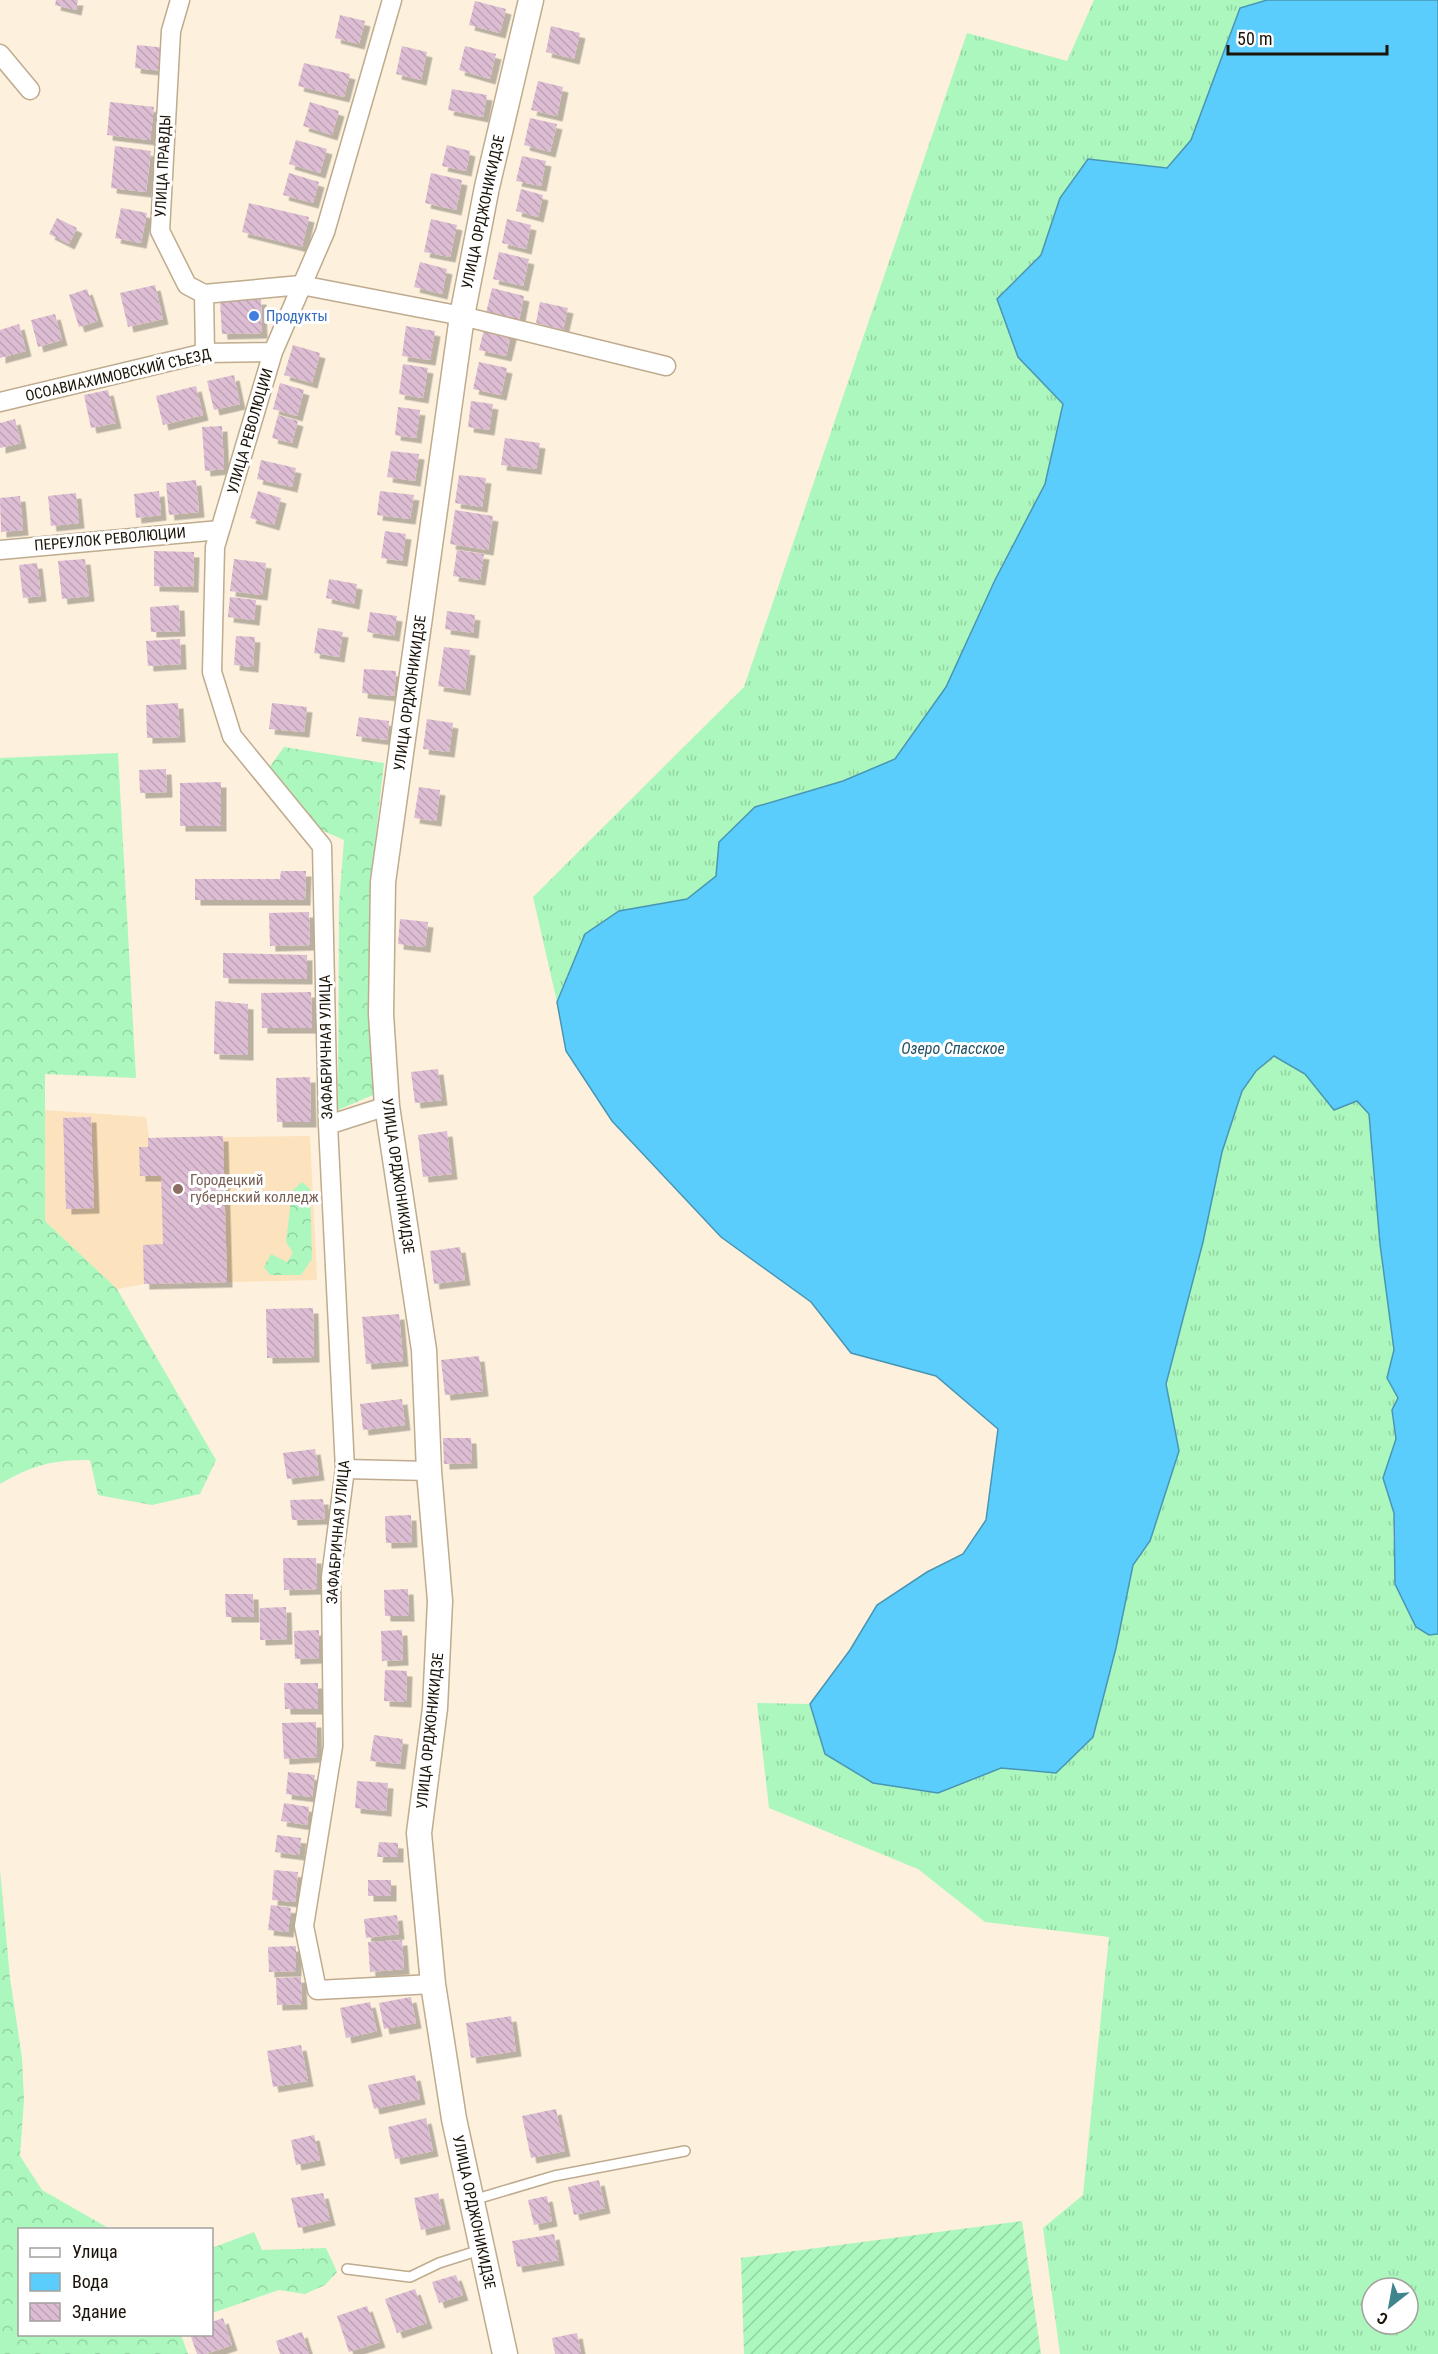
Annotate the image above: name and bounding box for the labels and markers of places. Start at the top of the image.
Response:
place label: Продукты [266,307,328,325]
marker: Продукты [247,309,261,323]
place label: Городецкий губернский колледж [190,1171,319,1206]
marker: Городецкий губернский колледж [171,1182,185,1196]

